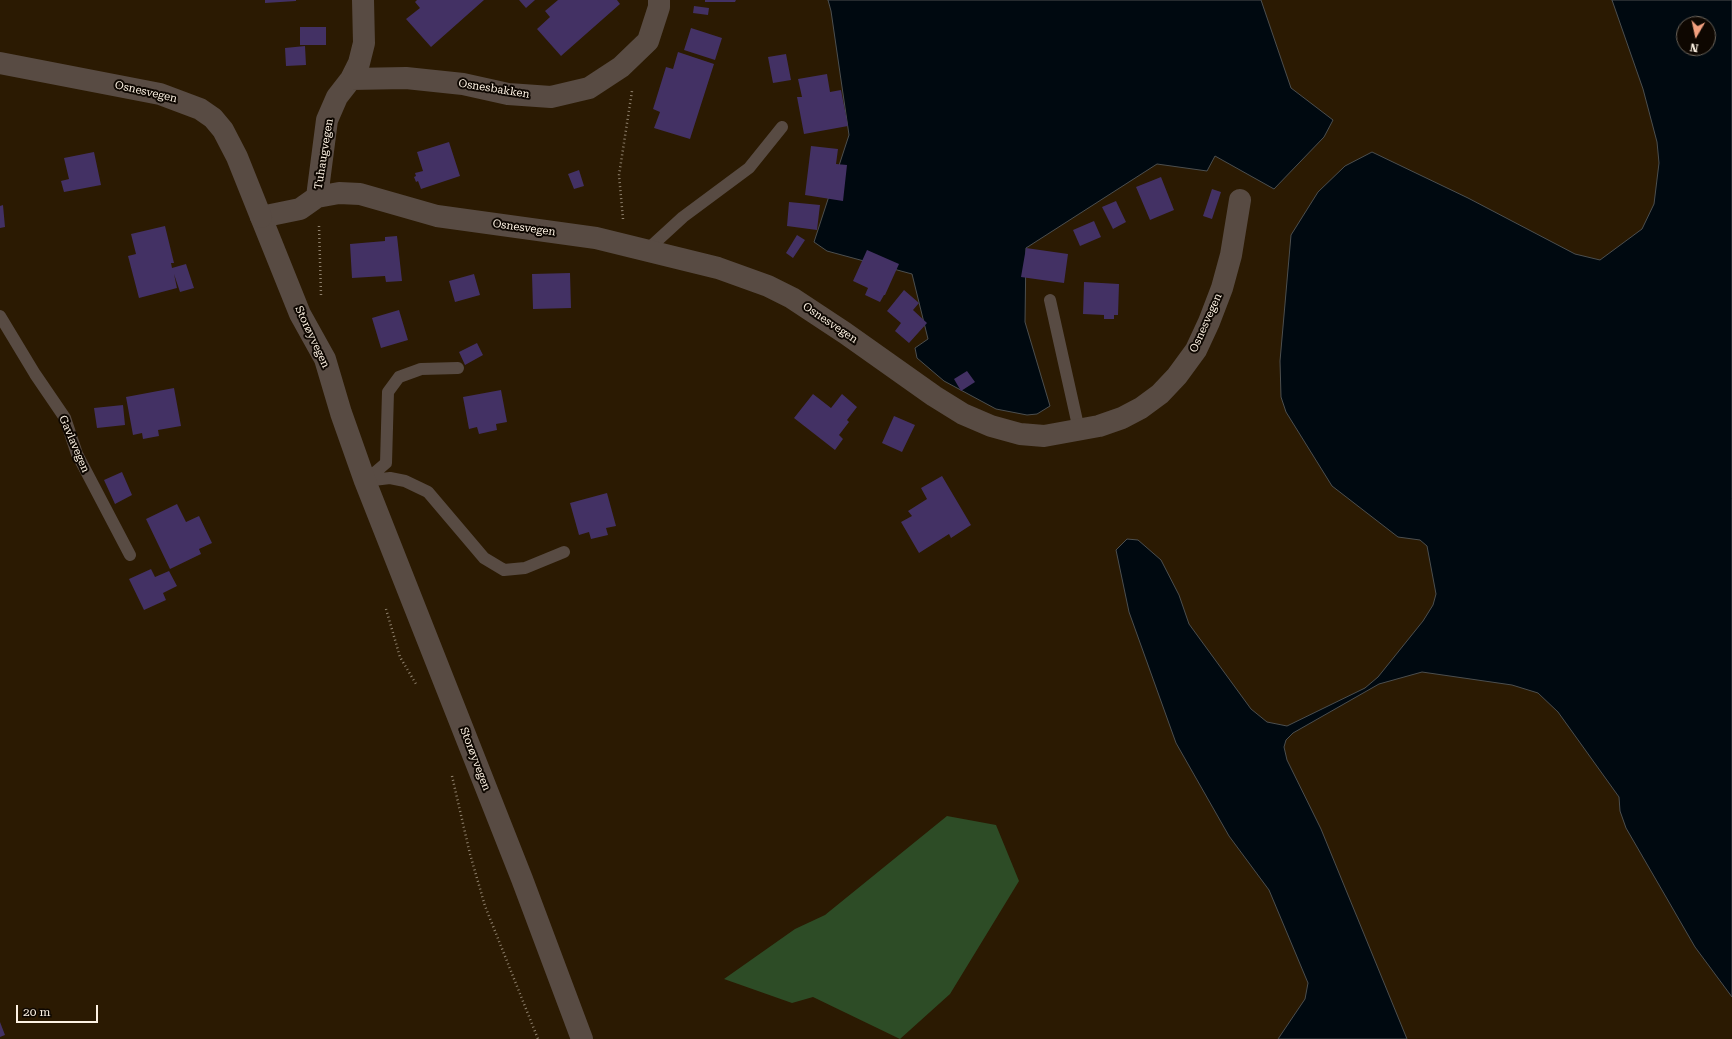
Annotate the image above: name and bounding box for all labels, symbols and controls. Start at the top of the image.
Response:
north arrow [1676,16,1716,56]
text: N [1689,40,1699,54]
street label: Osnesbakken [458,77,530,101]
street label: Osnesvegen [114,78,178,106]
street label: Tuhaugvegen [312,118,336,190]
street label: Osnesvegen [492,217,556,239]
street label: Osnesvegen [1187,291,1225,355]
street label: Osnesvegen [800,300,860,346]
street label: Storøyvegen [292,304,332,370]
street label: Gavlavegen [56,413,92,475]
street label: Storøyvegen [457,725,493,793]
scale bar [18,997,100,1023]
text: 20 m [23,1005,50,1019]

